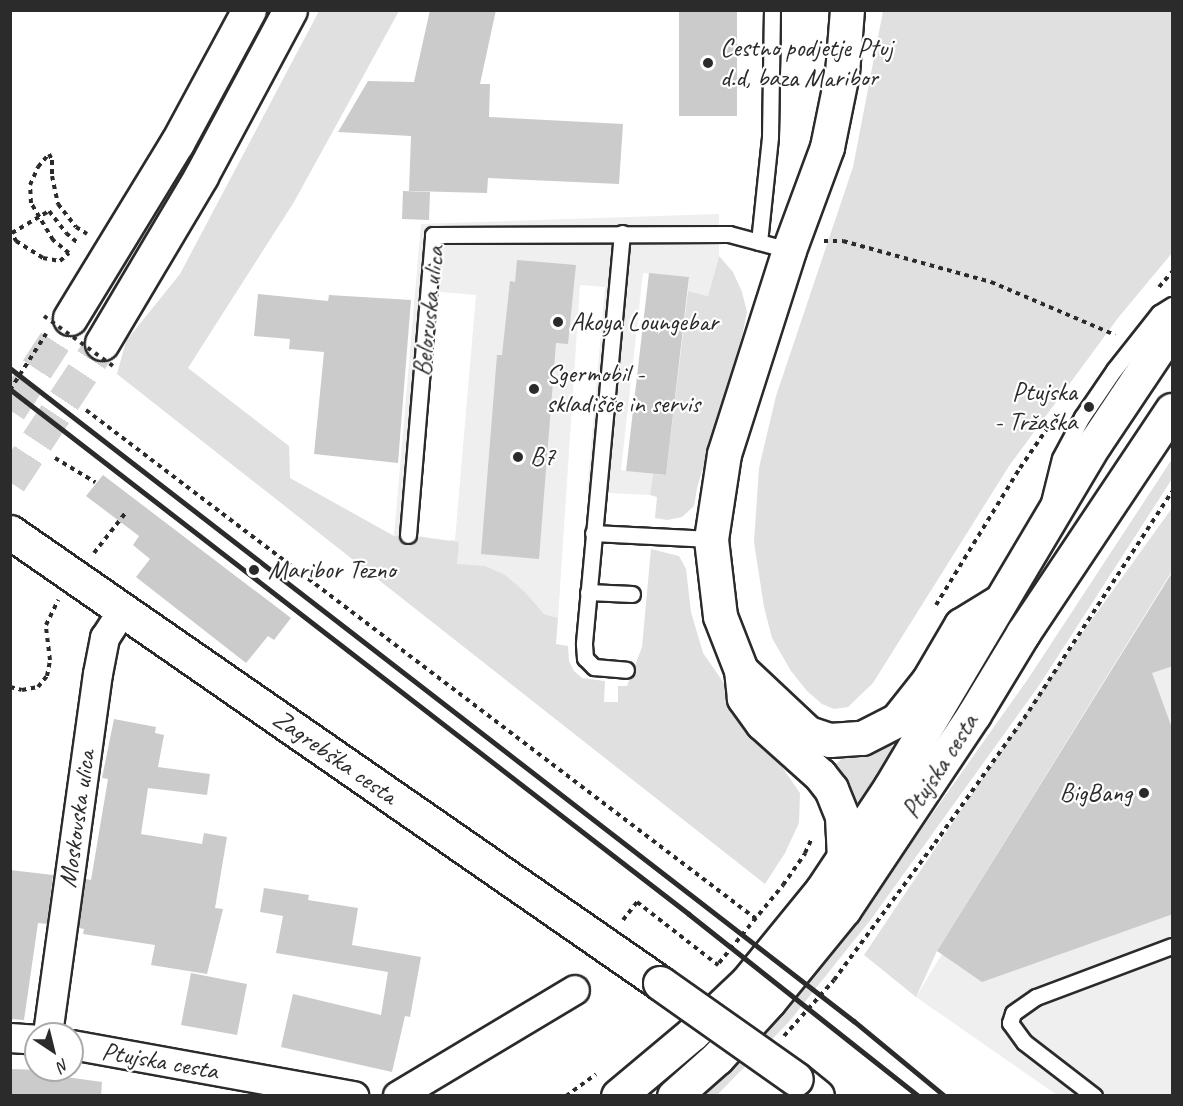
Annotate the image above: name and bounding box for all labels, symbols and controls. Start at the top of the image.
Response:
place label: Cestno podjetje Ptuj d.d, baza Maribor [720,32,893,94]
marker: Cestno podjetje Ptuj d.d, baza Maribor [701,56,715,70]
street label: Beloruska ulica [407,245,451,377]
place label: Akoya Loungebar [570,306,719,338]
marker: Akoya Loungebar [551,315,565,329]
place label: Sgermobil - skladišče in servis [546,358,700,420]
place label: Ptujska - Tržaška [994,376,1077,437]
marker: Sgermobil - skladišče in servis [527,382,541,396]
marker: Ptujska - Tržaška [1082,400,1096,414]
place label: B7 [530,441,555,473]
marker: B7 [511,450,525,464]
place label: Maribor Tezno [268,554,396,586]
marker: Maribor Tezno [245,561,263,579]
street label: Zagrebška cesta [267,703,403,811]
street label: Ptujska cesta [895,709,985,823]
street label: Moskovska ulica [52,748,102,890]
place label: BigBang [1059,777,1132,809]
marker: BigBang [1137,786,1151,800]
north arrow [24,1022,84,1082]
street label: Ptujska cesta [100,1035,220,1087]
text: N [53,1054,73,1076]

